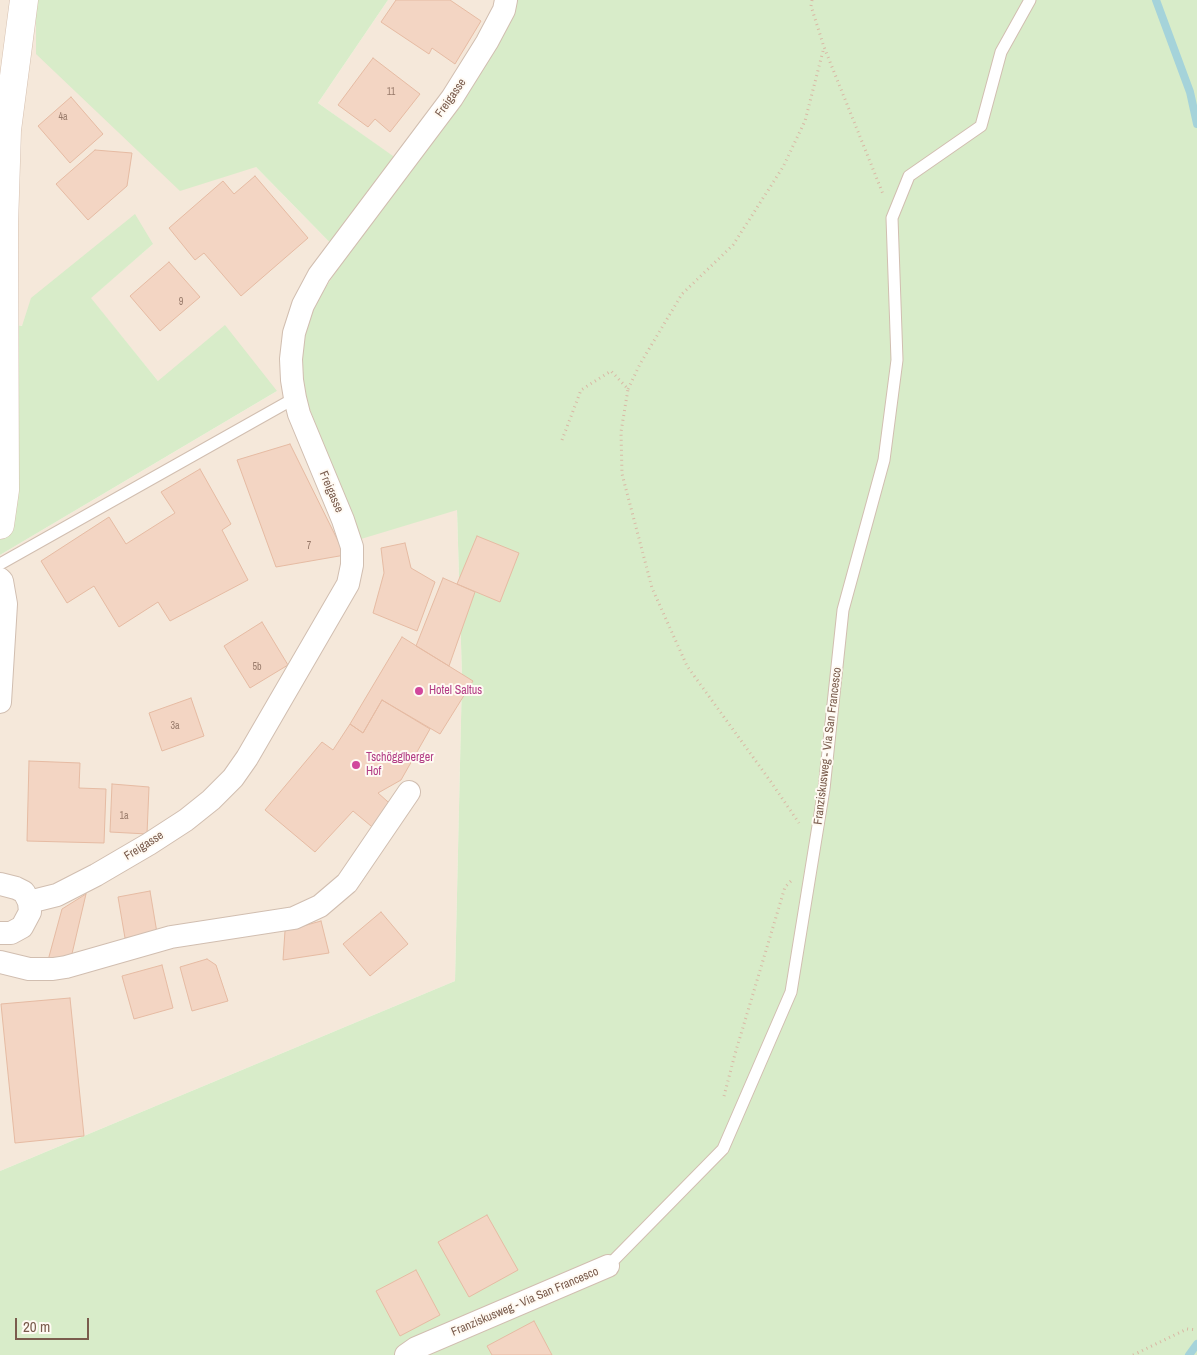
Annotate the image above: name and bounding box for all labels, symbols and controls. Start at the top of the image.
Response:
street label: Freigasse [433,76,469,120]
house number: 11 [387,86,395,98]
house number: 4a [58,111,68,123]
house number: 9 [179,296,183,308]
street label: Freigasse [316,469,346,515]
house number: 7 [307,540,311,552]
house number: 5b [252,661,262,673]
street label: Franziskusweg - Via San Francesco [811,666,845,826]
place label: Hotel Saltus [429,684,482,698]
marker: Hotel Saltus [413,685,425,697]
house number: 3a [170,720,180,732]
place label: Tschögglberger Hof [366,751,434,779]
marker: Tschögglberger Hof [350,759,362,771]
house number: 1a [119,810,129,822]
street label: Freigasse [122,828,166,864]
street label: Franziskusweg - Via San Francesco [449,1264,601,1340]
scale bar [18,1308,91,1340]
text: 20 m [23,1316,50,1337]

